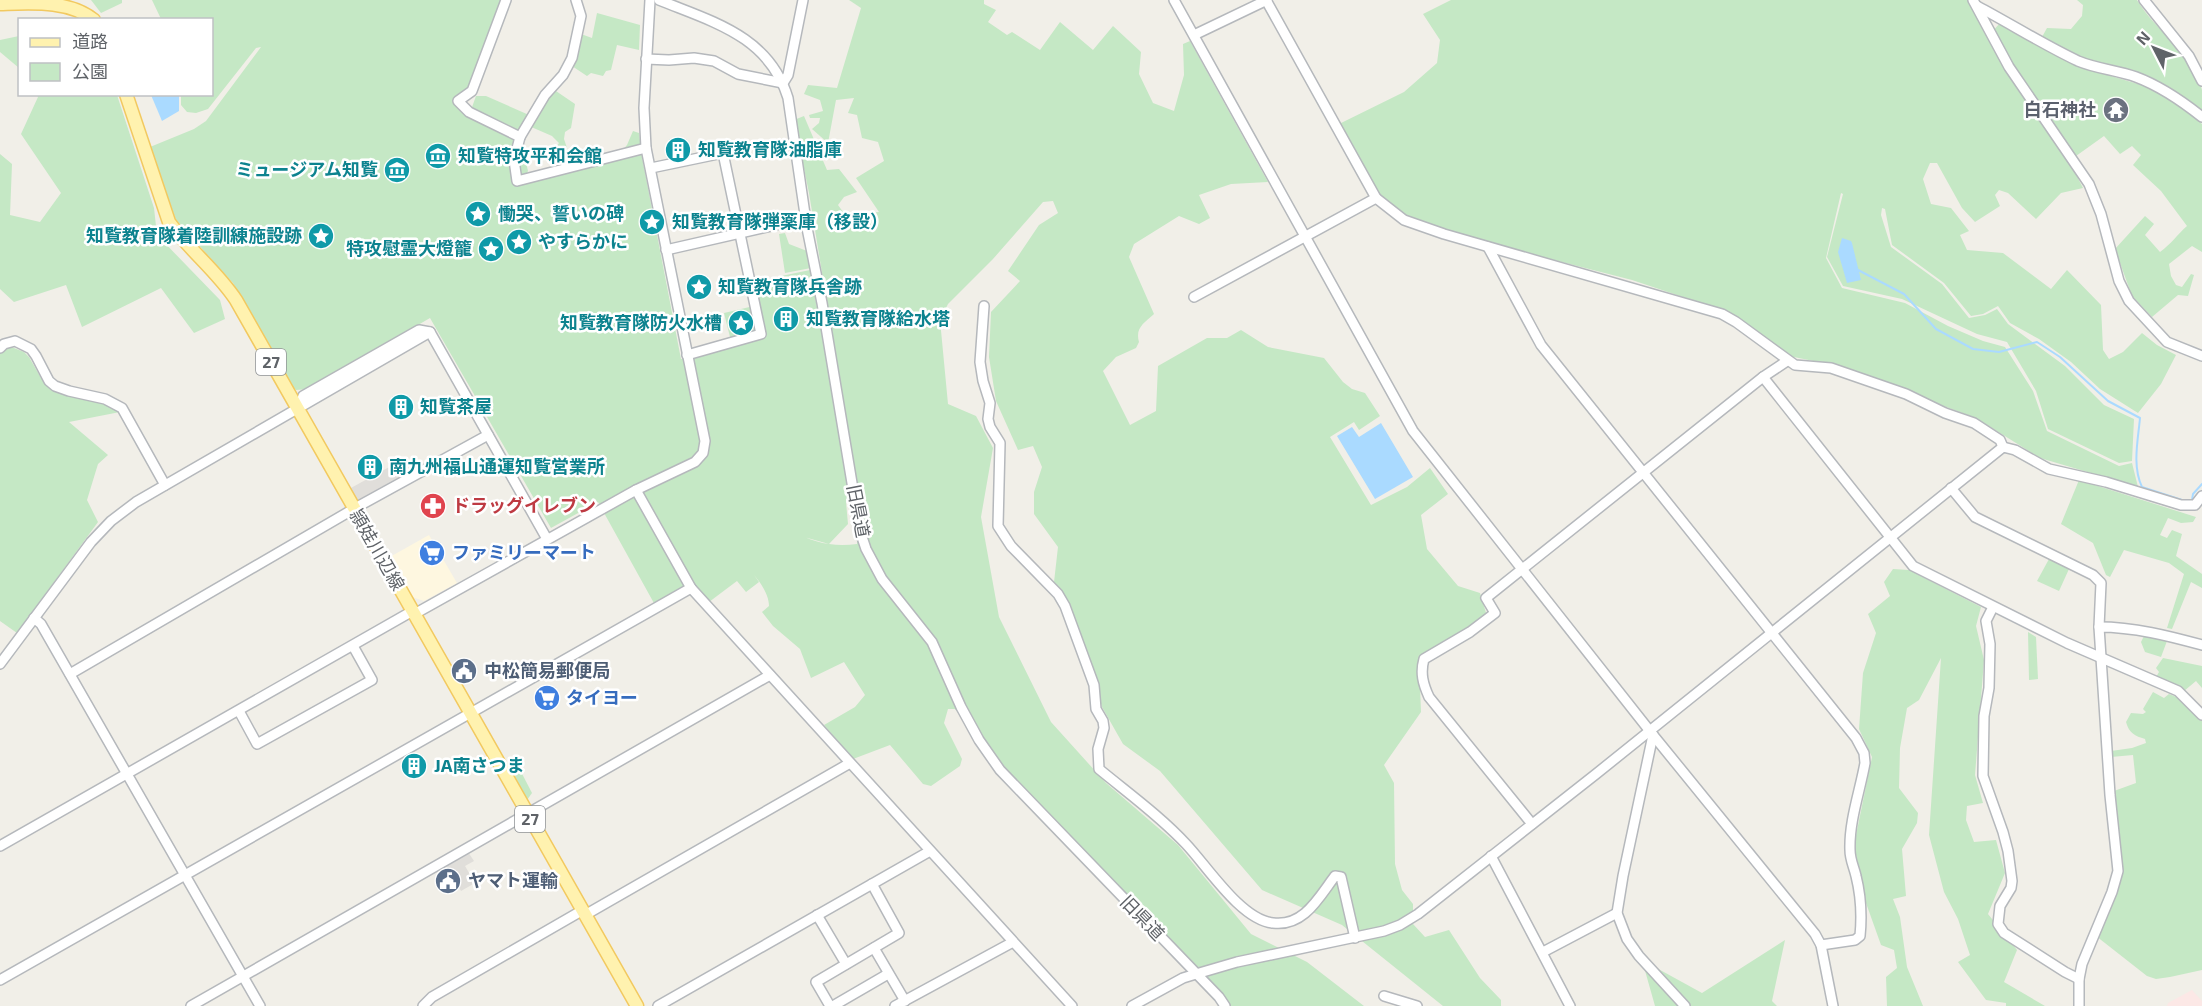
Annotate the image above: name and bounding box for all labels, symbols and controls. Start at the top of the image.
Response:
legend [18,18,213,96]
north arrow [2124,18,2184,78]
text: N [2132,27,2153,48]
text: 道路 [72,30,108,52]
text: 公園 [72,60,108,82]
temple icon: 白石神社 [2101,95,2131,125]
place label: 白石神社 [2024,98,2096,120]
building icon: 知覧教育隊油脂庫 [663,135,693,165]
place label: 知覧教育隊油脂庫 [698,138,842,160]
museum icon: 知覧特攻平和会館 [423,141,453,171]
place label: 知覧特攻平和会館 [458,144,602,166]
museum icon: ミュージアム知覧 [382,155,412,185]
place label: ミュージアム知覧 [236,158,378,180]
place icon: 慟哭、誓いの碑 [463,199,493,229]
place label: 慟哭、誓いの碑 [498,202,624,224]
place icon: 知覧教育隊弾薬庫（移設） [637,207,667,237]
place label: 知覧教育隊弾薬庫（移設） [672,210,888,232]
place icon: 知覧教育隊着陸訓練施設跡 [306,221,336,251]
place label: 知覧教育隊着陸訓練施設跡 [86,224,302,246]
place icon: やすらかに [504,227,534,257]
place label: やすらかに [538,230,628,252]
place icon: 特攻慰霊大燈籠 [476,234,506,264]
place label: 特攻慰霊大燈籠 [346,237,472,259]
place icon: 知覧教育隊兵舎跡 [684,272,714,302]
place label: 知覧教育隊兵舎跡 [718,275,862,297]
building icon: 知覧教育隊給水塔 [771,304,801,334]
place label: 知覧教育隊給水塔 [806,307,950,329]
place icon: 知覧教育隊防火水槽 [726,308,756,338]
place label: 知覧教育隊防火水槽 [560,311,722,333]
road number: 27 [256,349,286,375]
building icon: 知覧茶屋 [386,392,416,422]
place label: 知覧茶屋 [420,395,492,417]
building icon: 南九州福山通運知覧営業所 [355,452,385,482]
place label: 南九州福山通運知覧営業所 [389,455,605,477]
street label: 旧県道 [843,482,875,539]
pharmacy icon: ドラッグイレブン [418,491,448,521]
place label: ドラッグイレブン [452,494,596,516]
street label: 頴娃川辺線 [346,505,410,594]
supermarket icon: ファミリーマート [417,538,447,568]
place label: ファミリーマート [452,541,596,563]
public building icon: 中松簡易郵便局 [449,656,479,686]
place label: 中松簡易郵便局 [484,659,610,681]
supermarket icon: タイヨー [532,683,562,713]
place label: タイヨー [566,686,638,708]
building icon: JA南さつま [399,751,429,781]
place label: JA南さつま [434,754,524,776]
road number: 27 [515,806,545,832]
public building icon: ヤマト運輸 [433,866,463,896]
place label: ヤマト運輸 [468,869,558,891]
street label: 旧県道 [1116,890,1169,944]

